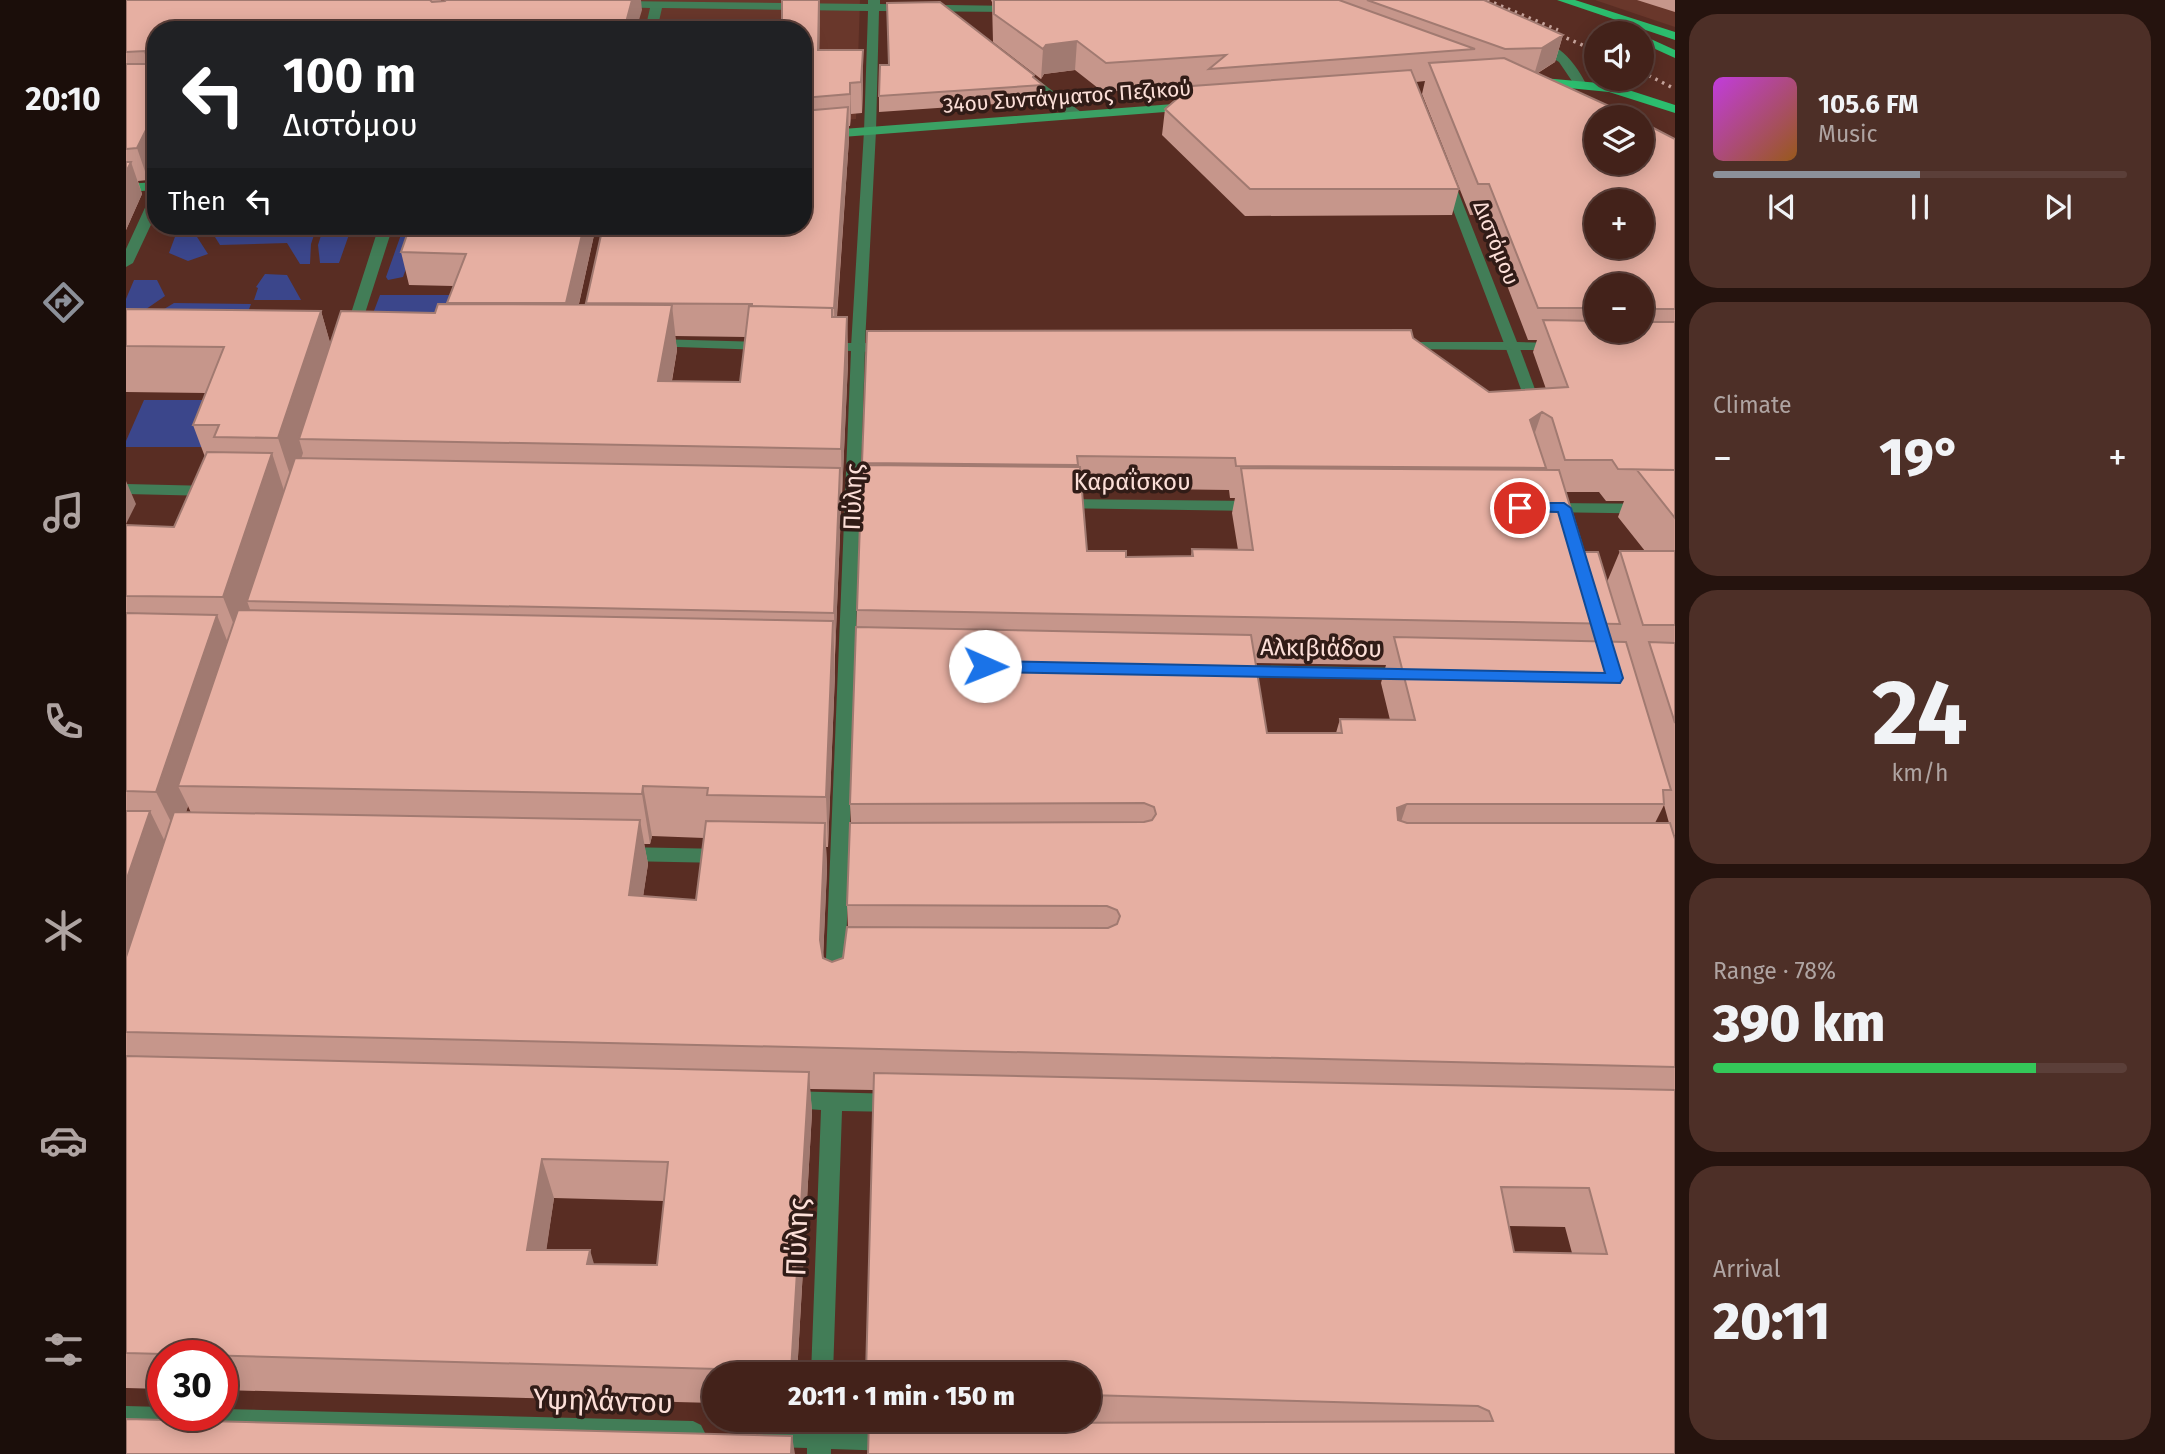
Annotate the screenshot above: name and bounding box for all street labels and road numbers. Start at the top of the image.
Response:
street label: 34ου Συντάγματος Πεζικού [942,75,1192,119]
street label: Διστόμου [1467,197,1525,289]
street label: Πύλης [838,463,868,531]
street label: Καραΐσκου [1073,467,1191,496]
street label: Αλκιβιάδου [1260,633,1382,663]
street label: Πύλης [779,1197,815,1277]
street label: Υψηλάντου [533,1382,673,1420]

